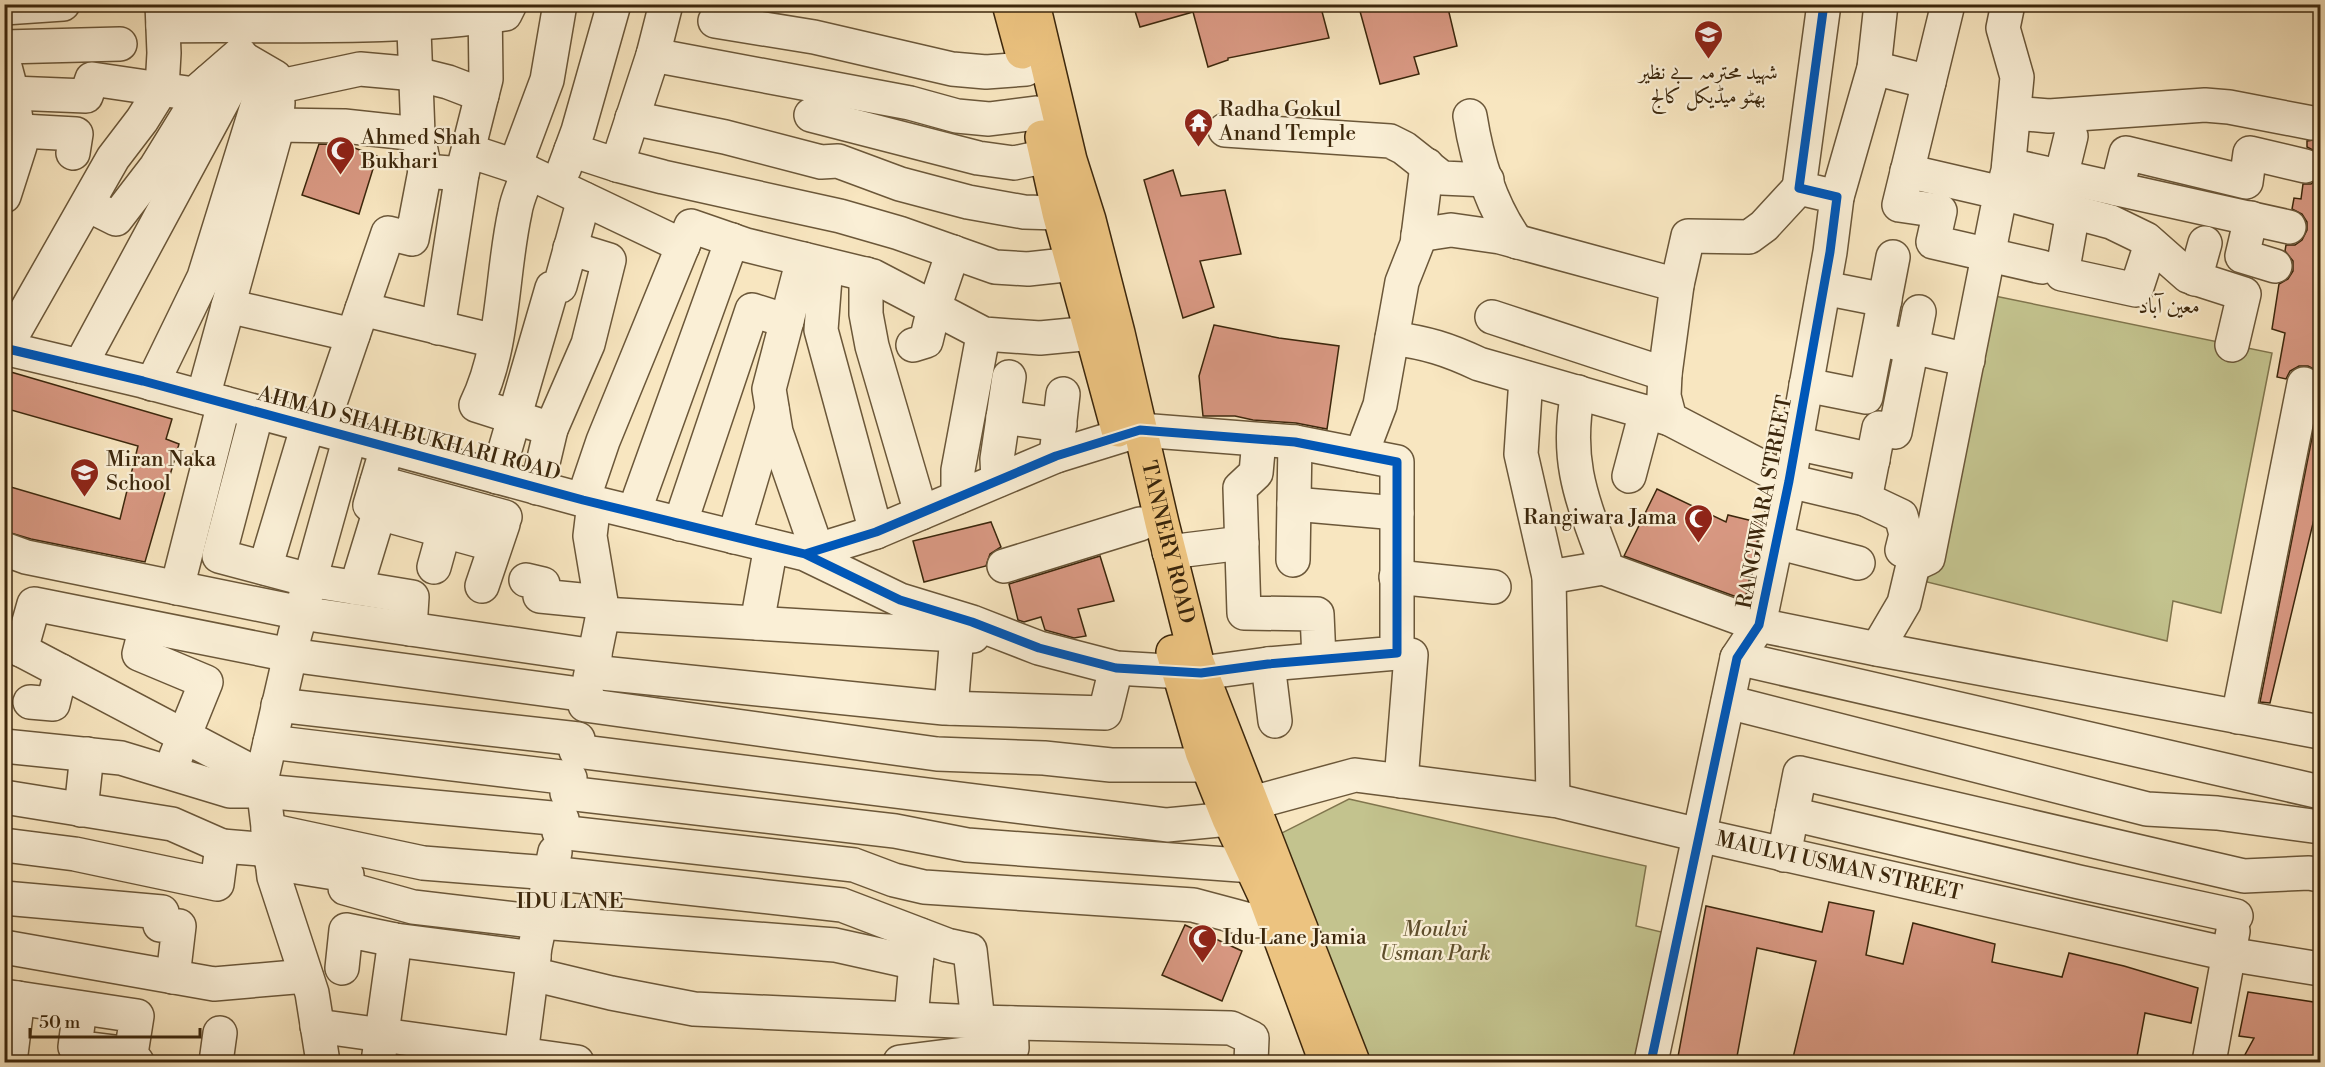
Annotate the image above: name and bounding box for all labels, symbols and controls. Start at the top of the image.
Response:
school or university icon: شہید محترمہ بے نظیر بھٹو میڈیکل کالج [1692,18,1724,60]
place label: شہید محترمہ بے نظیر بھٹو میڈیکل کالج [1636,60,1778,114]
place label: Radha Gokul Anand Temple [1218,97,1356,147]
temple icon: Radha Gokul Anand Temple [1182,106,1214,148]
place label: Ahmed Shah Bukhari [360,125,481,175]
mosque icon: Ahmed Shah Bukhari [324,134,356,176]
district label: معین آباد [2138,292,2200,320]
street label: AHMAD SHAH BUKHARI ROAD [254,381,563,487]
street label: RANGIWARA STREET [1732,393,1798,611]
place label: Miran Naka School [106,447,216,497]
school or university icon: Miran Naka School [69,456,101,498]
street label: TANNERY ROAD [1135,458,1200,627]
mosque icon: Rangiwara Jama [1682,502,1714,544]
place label: Rangiwara Jama [1523,505,1677,531]
street label: MAULVI USMAN STREET [1714,826,1965,907]
district label: IDU LANE [516,888,624,915]
park label: Moulvi Usman Park [1379,917,1491,967]
mosque icon: Idu Lane Jamia [1186,922,1218,964]
place label: Idu Lane Jamia [1223,925,1367,951]
scale bar [30,1001,200,1039]
text: 50 m [39,1011,81,1034]

